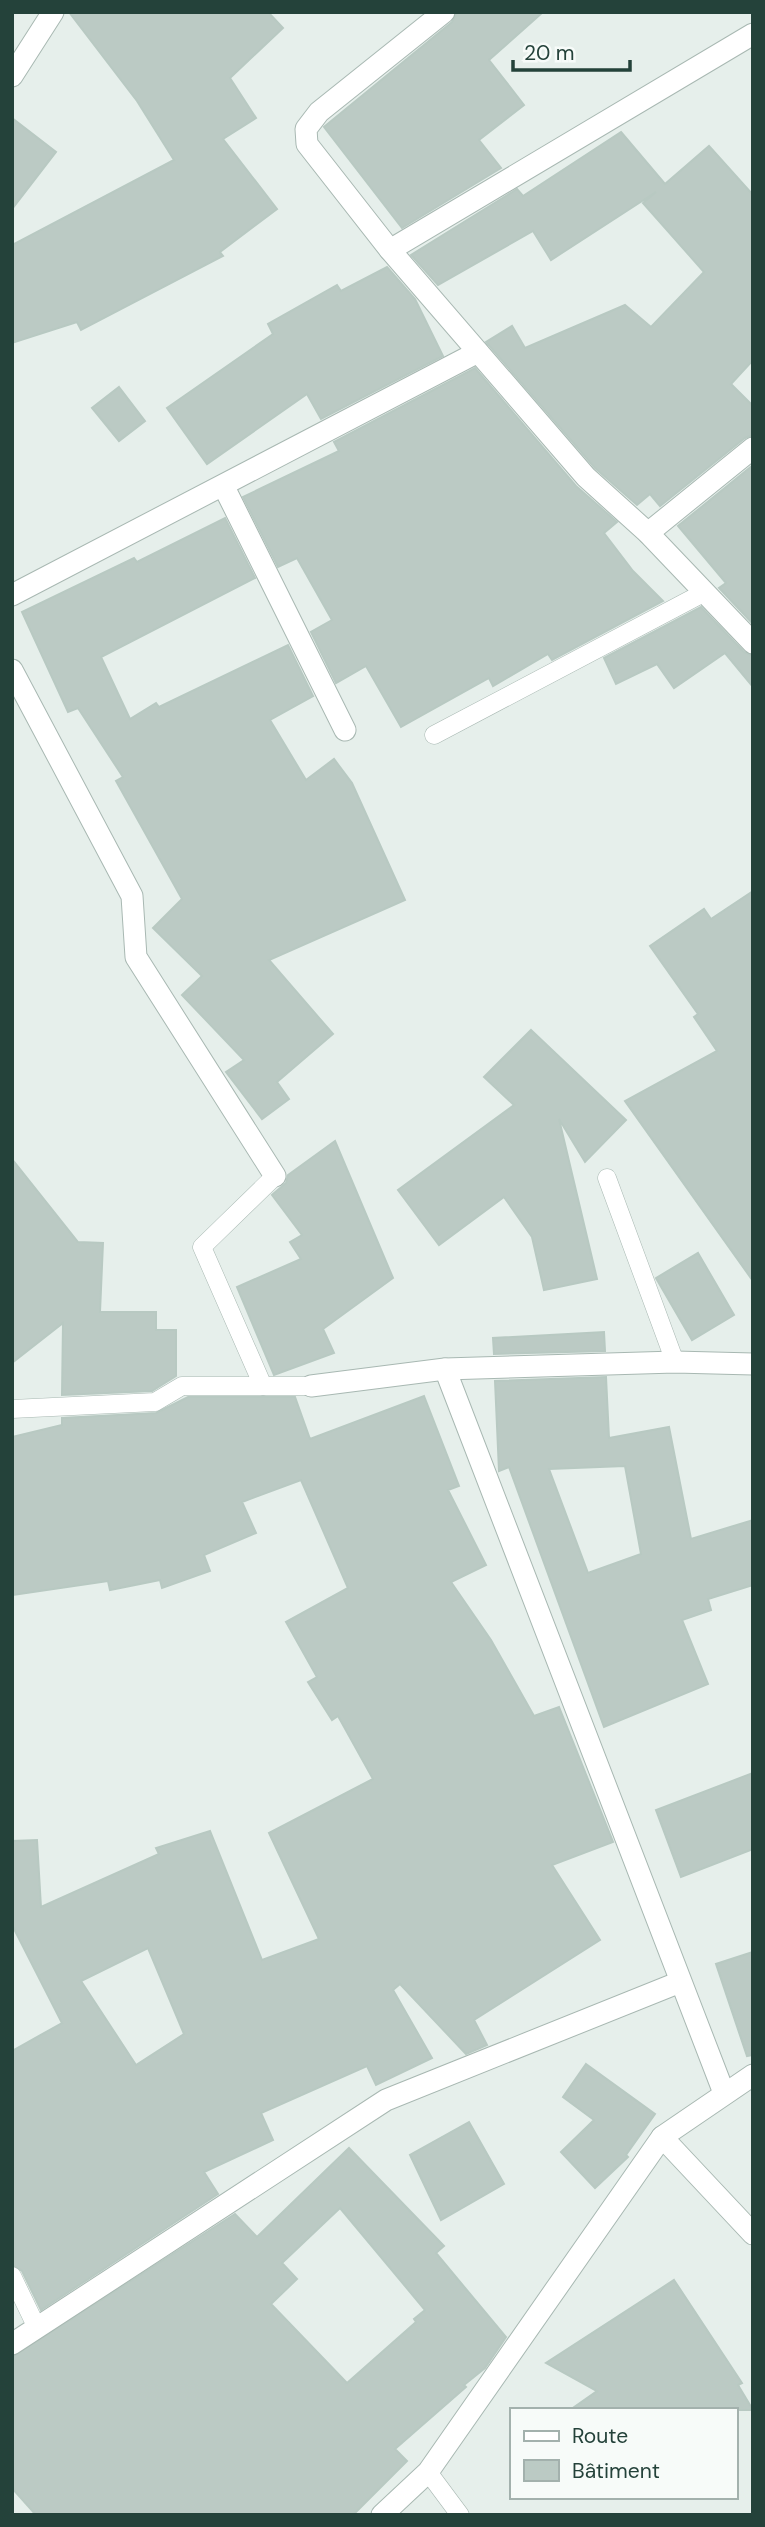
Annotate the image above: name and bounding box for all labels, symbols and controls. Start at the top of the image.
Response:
scale bar [513,28,630,72]
text: 20 m [524,39,575,67]
legend [510,2408,737,2499]
text: Route [572,2422,628,2450]
text: Bâtiment [572,2457,660,2485]

